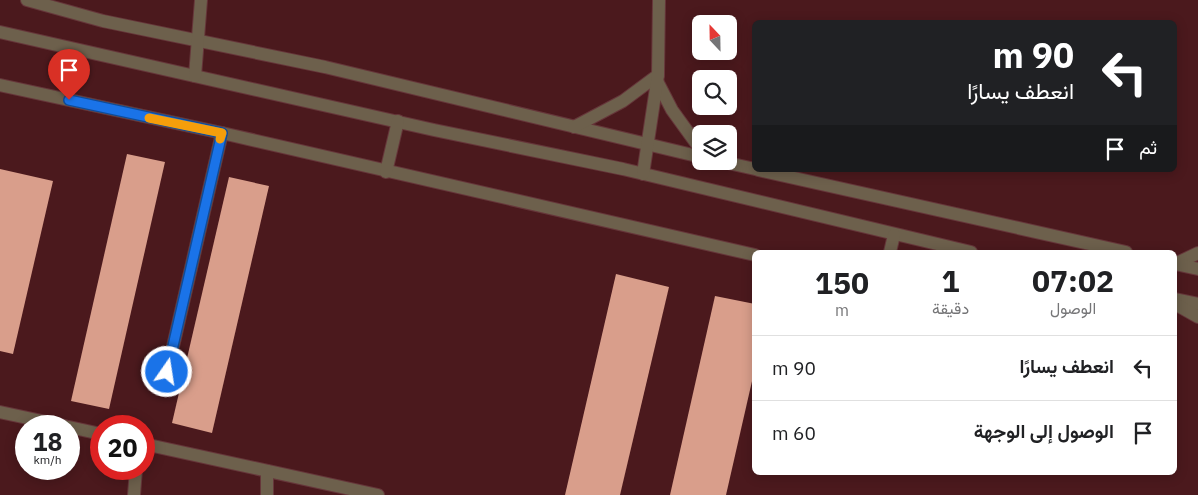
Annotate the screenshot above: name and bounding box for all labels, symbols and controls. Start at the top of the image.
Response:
north arrow [692,15,738,60]
map controls [692,15,737,170]
text: 90 m [992,32,1074,78]
icon: left [1092,40,1157,105]
pin [48,49,90,100]
icon: arrive [55,56,83,84]
button: search [692,70,737,115]
text: انعطف يسارًا [967,76,1074,105]
button: layers [692,125,737,170]
icon: arrive [1101,135,1129,163]
text: ثم [1139,135,1157,159]
text: 1 [942,261,960,300]
text: 07:02 [1032,261,1114,300]
text: 150 [815,263,869,302]
text: دقيقة [932,298,969,318]
text: الوصول [1050,298,1096,318]
text: m [835,300,849,320]
position arrow [140,345,192,397]
text: انعطف يسارًا [1020,354,1114,378]
icon: left [1129,354,1157,382]
text: 90 m [772,356,816,380]
speed limit sign: 20 [90,415,155,480]
text: الوصول إلى الوجهة [974,419,1114,443]
icon: arrive [1129,419,1157,447]
text: 60 m [772,421,816,445]
text: 18 [32,425,63,458]
text: km/h [33,452,62,467]

